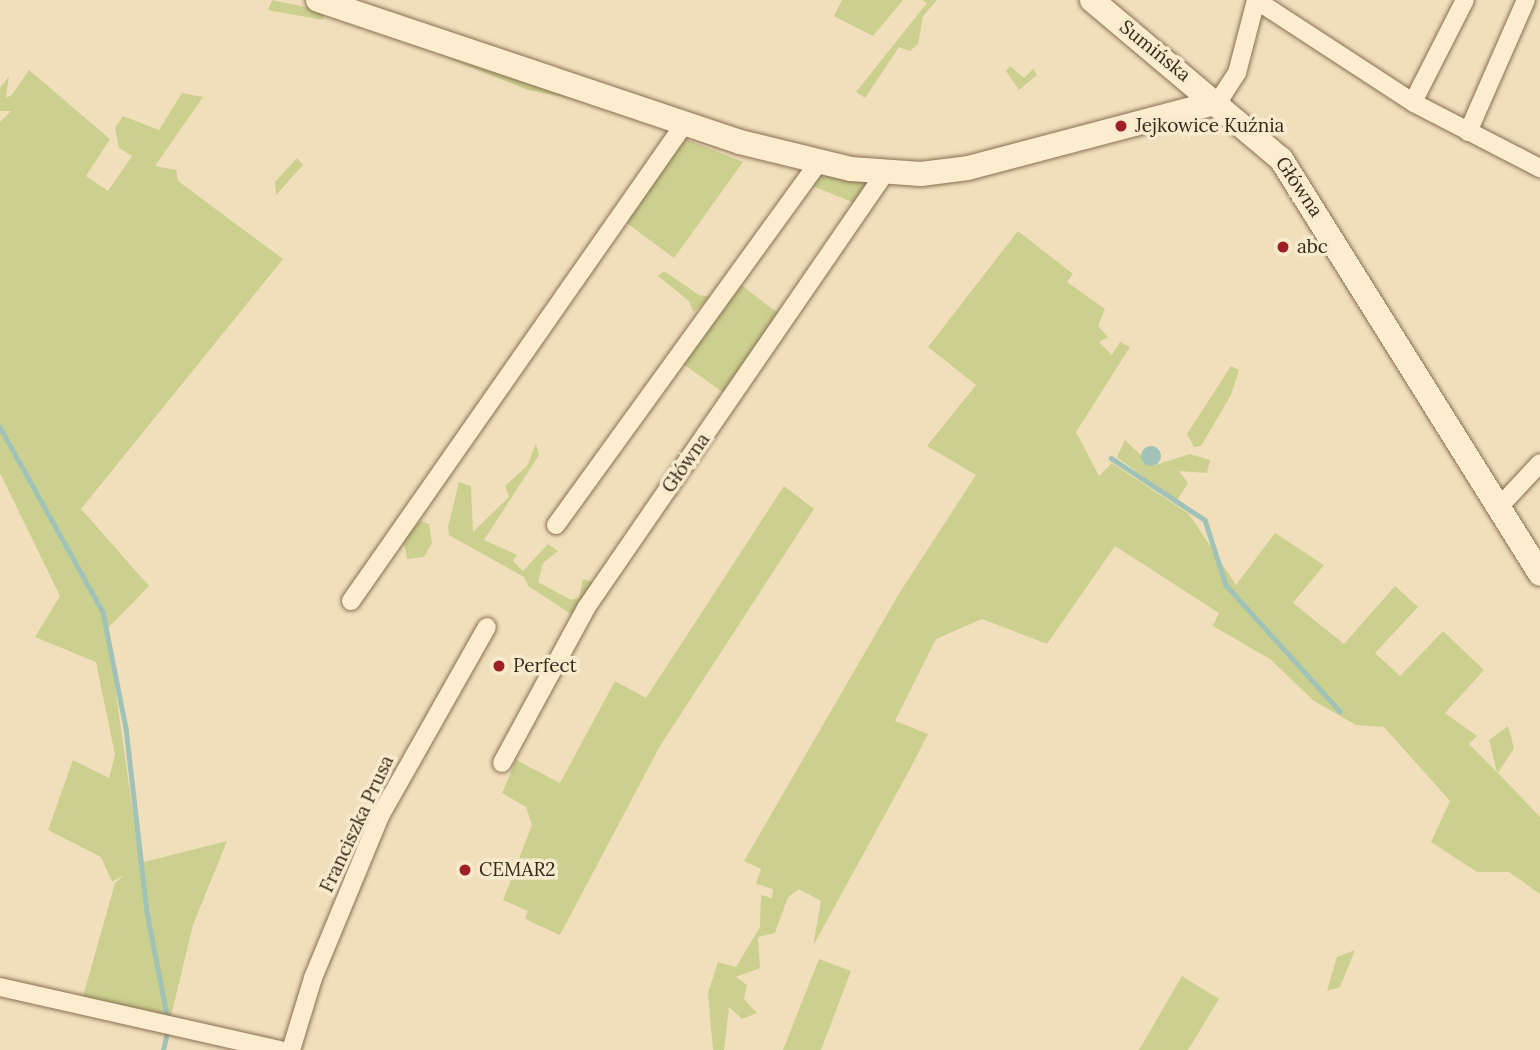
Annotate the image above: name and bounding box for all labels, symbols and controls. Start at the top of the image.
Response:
street label: Sumińska [1115,16,1195,86]
place label: Jejkowice Kuźnia [1135,115,1284,137]
marker: Jejkowice Kuźnia [1113,118,1129,134]
street label: Główna [1271,153,1327,221]
place label: abc [1297,236,1328,258]
marker: abc [1275,239,1291,255]
street label: Główna [657,429,715,497]
place label: Perfect [513,655,577,677]
marker: Perfect [491,658,507,674]
street label: Franciszka Prusa [315,752,399,896]
place label: CEMAR2 [479,859,556,881]
marker: CEMAR2 [457,862,473,878]

